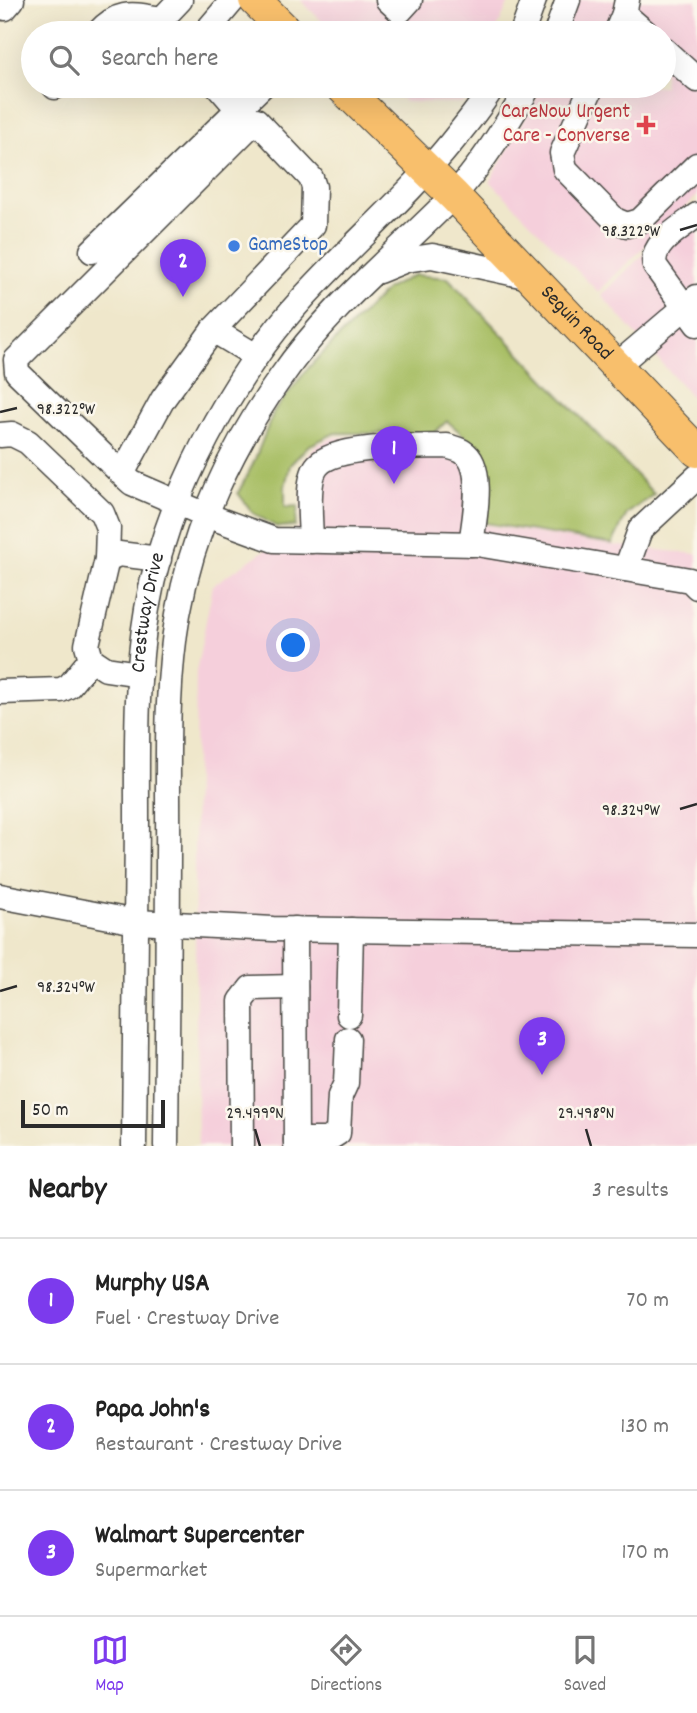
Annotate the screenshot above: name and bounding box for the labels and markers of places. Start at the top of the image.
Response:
place label: CareNow Urgent Care - Converse [501,98,630,152]
marker: CareNow Urgent Care - Converse [636,115,656,135]
place label: GameStop [248,231,328,261]
marker: GameStop [226,238,242,254]
pin: 2 [160,239,206,297]
pin: 1 [371,426,417,484]
pin: 3 [519,1017,565,1075]

